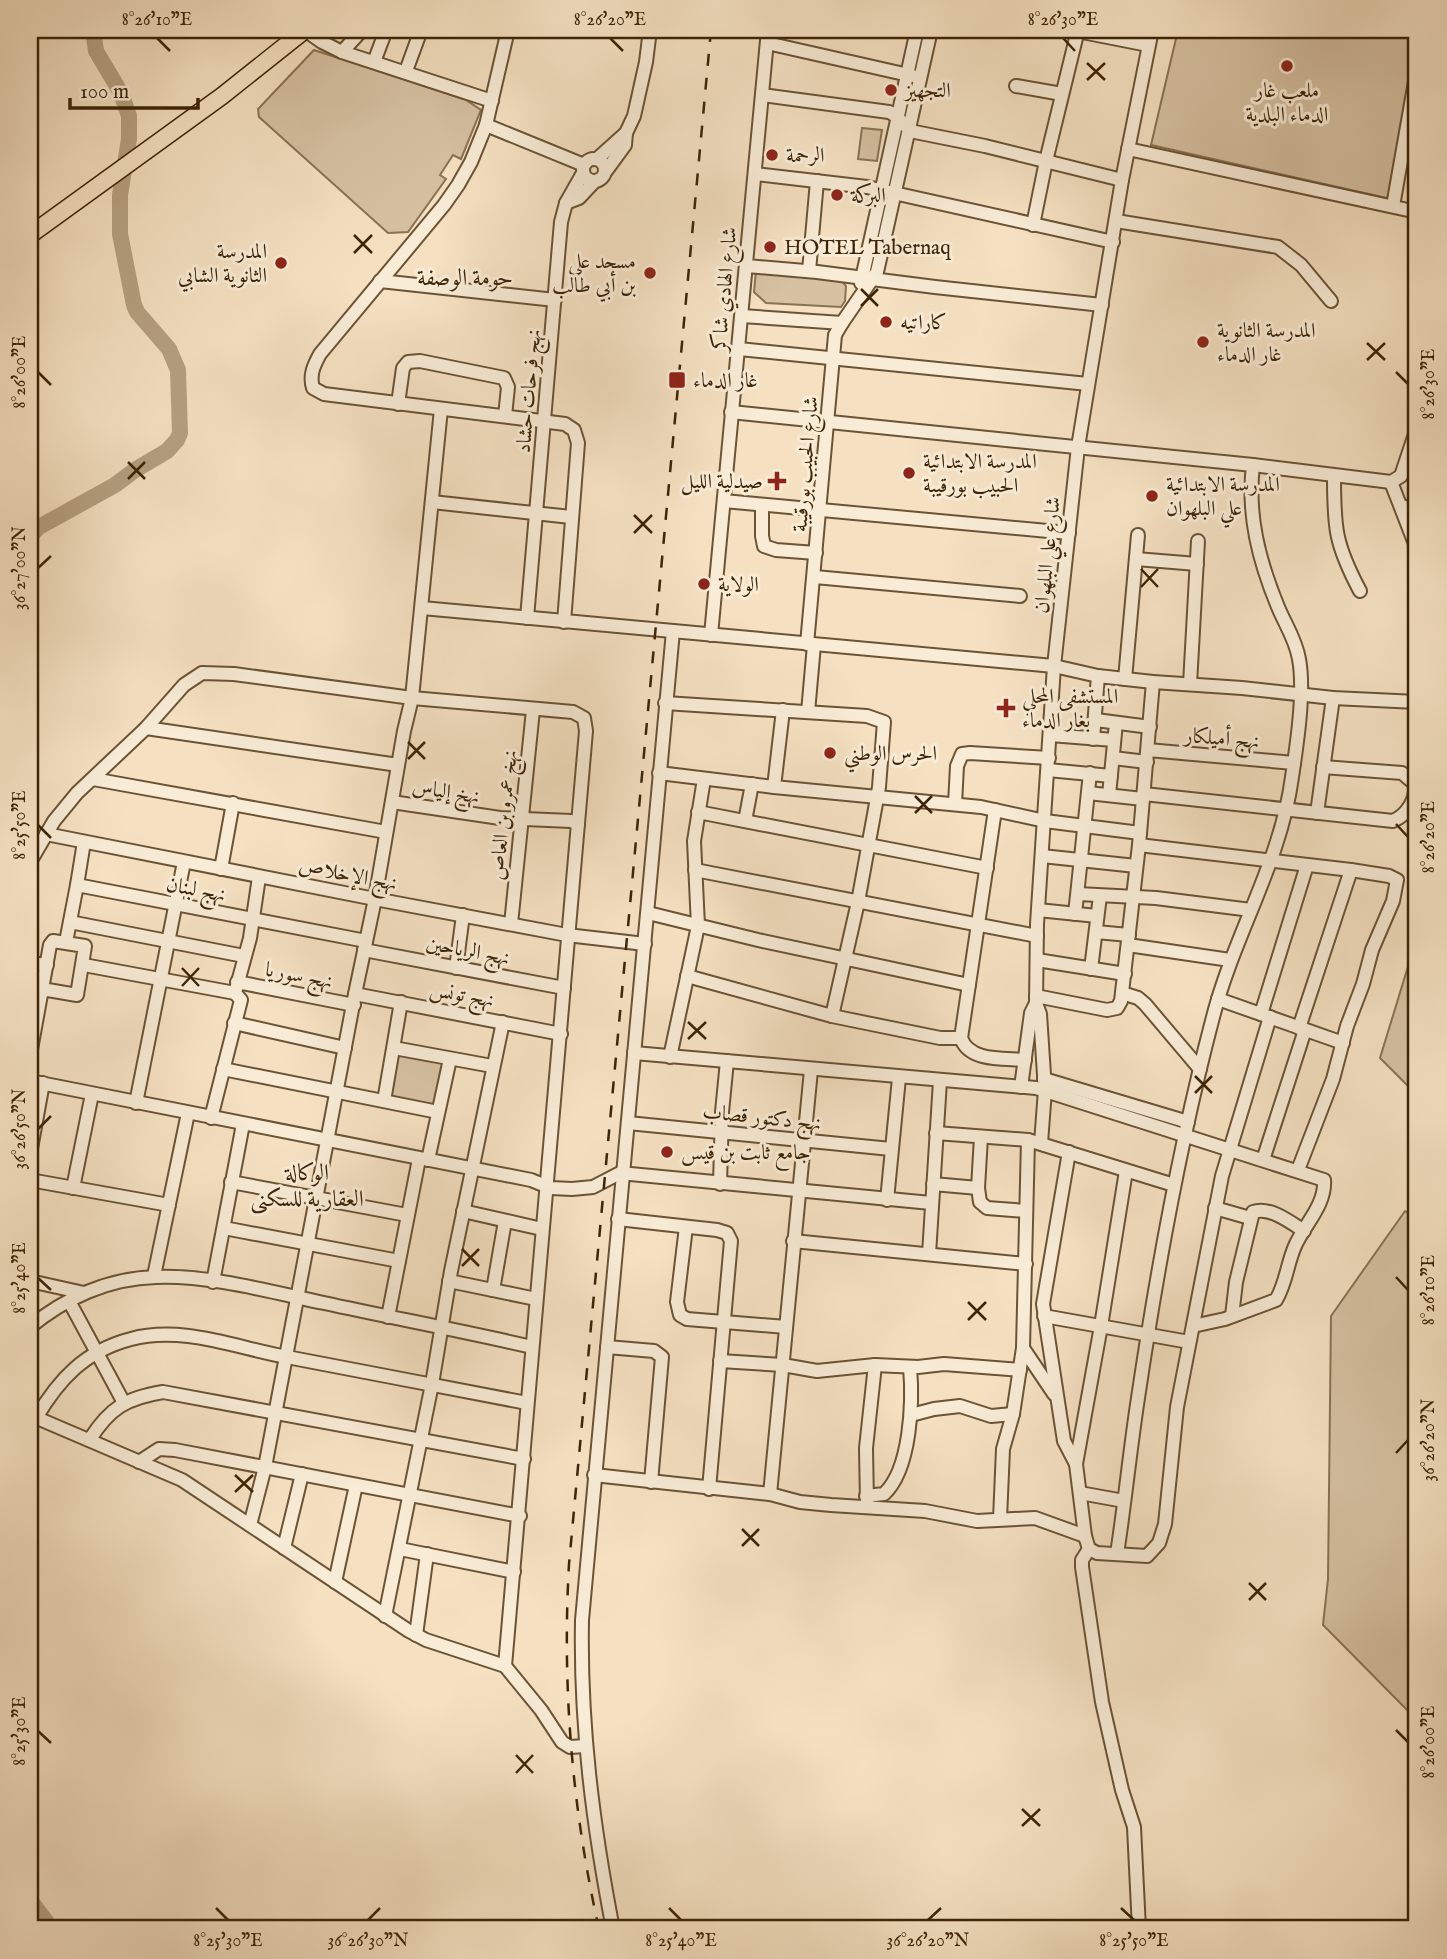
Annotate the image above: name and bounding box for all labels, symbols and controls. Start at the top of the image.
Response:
text: 8°26'10"E [122,9,192,32]
text: 8°26'20"E [574,9,646,32]
text: 8°26'30"E [1028,9,1098,32]
marker: ملعب غار الدماء البلدية [1279,58,1295,74]
scale bar [70,66,198,110]
place label: التجهيز [903,78,951,105]
place label: ملعب غار الدماء البلدية [1246,78,1328,129]
text: 100 m [80,79,129,106]
marker: التجهيز [883,82,899,98]
place label: الرحمة [786,143,825,170]
marker: الرحمة [764,147,780,163]
place label: البركة [850,182,886,210]
marker: البركة [829,187,845,203]
street label: شارع الهادي شاكر [706,226,747,355]
place label: HOTEL Tabernaq [784,235,951,262]
place label: المدرسة الثانوية الشابي [178,239,267,292]
marker: HOTEL Tabernaq [762,239,778,255]
place label: مسجد علي بن أبي طالب [552,249,636,302]
marker: المدرسة الثانوية الشابي [273,255,289,271]
district label: حومة الوصفة [417,264,513,293]
marker: مسجد علي بن أبي طالب [642,265,658,281]
place label: كاراتيه [900,310,947,337]
marker: كاراتيه [878,314,894,330]
place label: المدرسة الثانوية غار الدماء [1217,318,1316,369]
street label: نهج فرحات حشاد [511,328,552,454]
marker: المدرسة الثانوية غار الدماء [1195,334,1211,350]
text: 8°26'00"E [9,336,32,408]
text: 8°26'30"E [1418,349,1441,419]
place label: غار الدماء [693,368,758,395]
marker: غار الدماء [667,370,687,390]
street label: شارع الحبيب بورقيبة [787,395,829,533]
place label: المدرسة الابتدائية الحبيب بورقيبة [923,449,1037,500]
marker: المدرسة الابتدائية الحبيب بورقيبة [901,465,917,481]
place label: صيدلية الليل [681,469,763,496]
place label: المدرسة الابتدائية علي البلهوان [1166,472,1280,528]
marker: صيدلية الليل [769,473,785,489]
marker: المدرسة الابتدائية علي البلهوان [1144,488,1160,504]
street label: شارع علي البلهوان [1029,495,1073,615]
text: 36°27'00"N [9,526,32,610]
place label: الولاية [718,572,759,599]
marker: الولاية [696,576,712,592]
place label: المستشفى المحلي بغار الدماء [1022,684,1118,735]
marker: المستشفى المحلي بغار الدماء [996,698,1016,718]
street label: نهج أميلكار [1181,720,1261,760]
place label: الحرس الوطني [844,741,937,773]
marker: الحرس الوطني [822,745,838,761]
street label: نهخ عمرو بن العاص [484,749,529,882]
street label: نهخ إلياس [409,774,482,815]
text: 8°25'50"E [9,790,32,860]
text: 8°26'20"E [1418,801,1441,873]
street label: نهج الإخلاص [295,853,399,902]
street label: نهج لبنان [163,872,228,913]
street label: نهج الرياحين [423,930,512,977]
street label: نهج سوريا [262,957,335,1000]
street label: نهج تونس [426,976,496,1019]
text: 36°26'50"N [9,1088,32,1169]
street label: نهج دكتور قصاب [701,1099,823,1142]
place label: جامع ثابت بن قیس [681,1140,811,1171]
marker: جامع ثابت بن قیس [659,1144,675,1160]
district label: الوكالة العقارية للسكنى [250,1159,364,1214]
text: 8°25'40"E [9,1242,32,1314]
text: 8°26'10"E [1418,1255,1441,1325]
text: 36°26'20"N [1418,1398,1441,1481]
text: 8°25'30"E [9,1696,32,1766]
text: 8°26'00"E [1418,1706,1441,1778]
text: 8°25'30"E [193,1930,263,1953]
text: 36°26'30"N [327,1930,409,1953]
text: 8°25'40"E [645,1930,717,1953]
text: 36°26'20"N [887,1930,970,1953]
text: 8°25'50"E [1099,1930,1169,1953]

